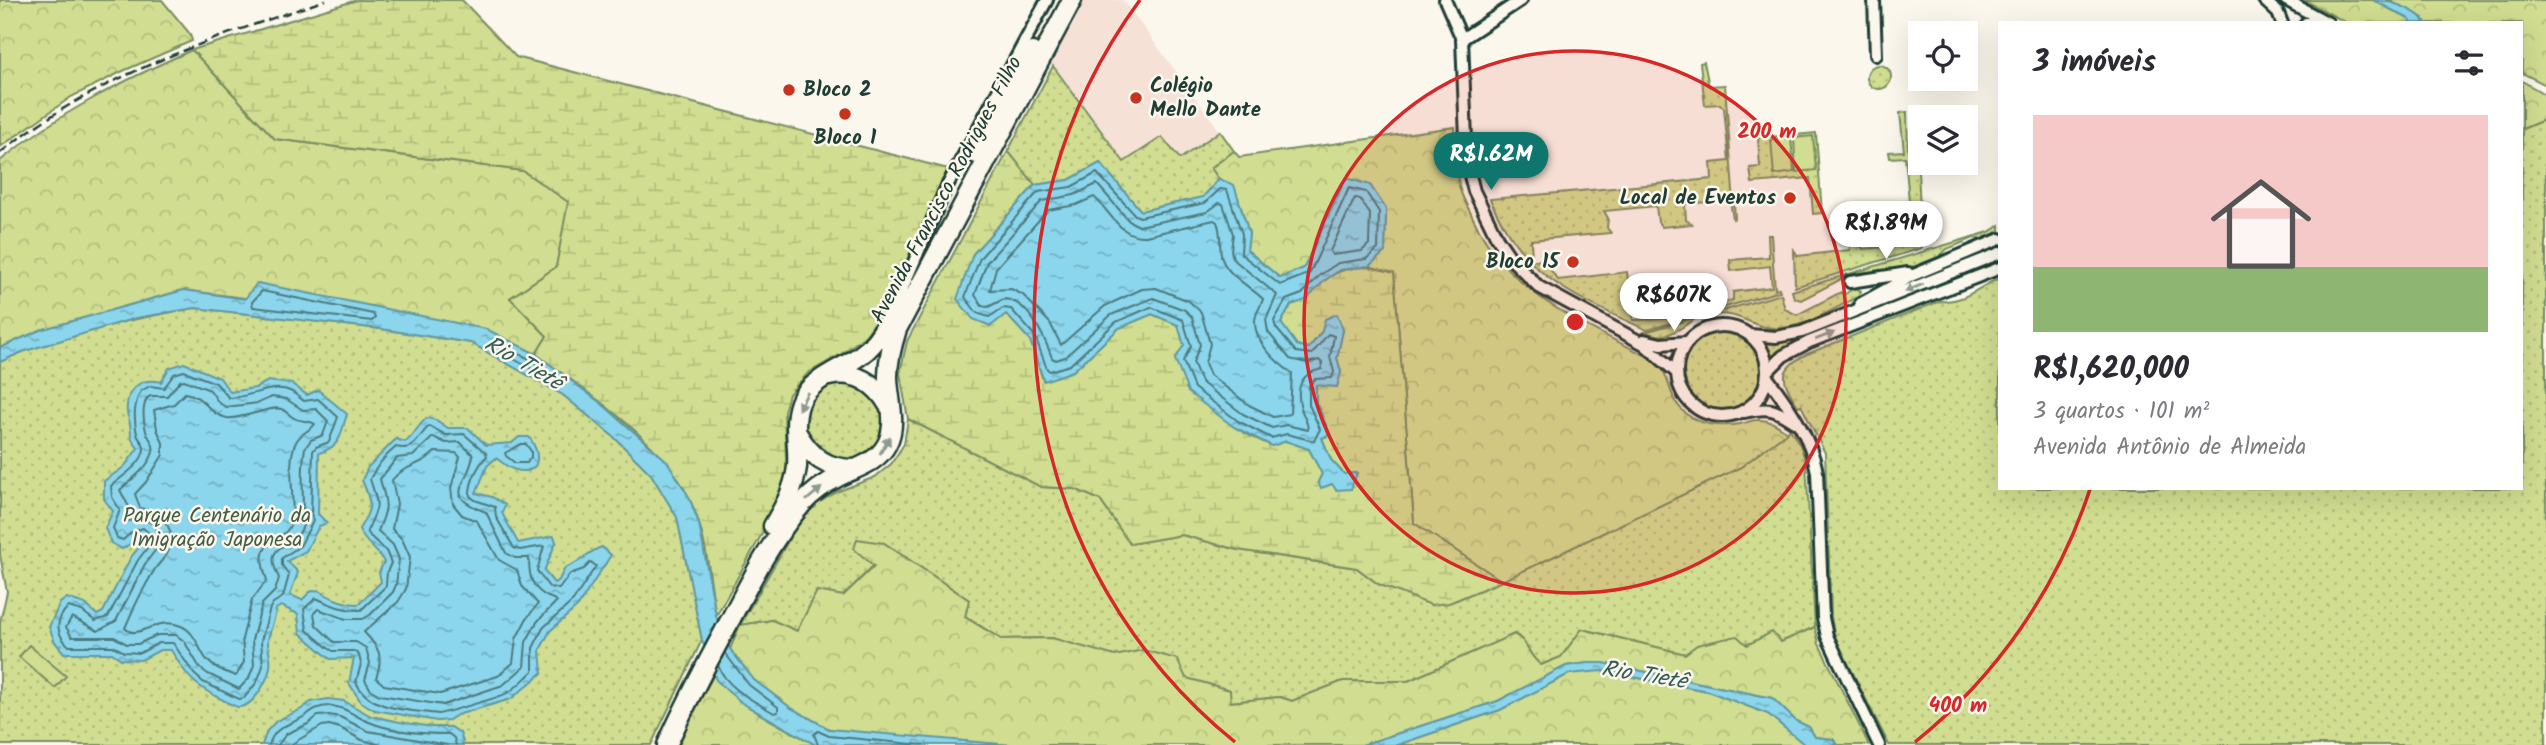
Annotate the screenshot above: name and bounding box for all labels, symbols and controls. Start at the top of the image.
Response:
map controls [1908,21,1978,175]
button: locate [1908,21,1978,91]
text: 3 imóveis [2033,39,2156,87]
icon: filters [2450,44,2488,82]
street label: Avenida Francisco Rodrigues Filho [862,50,1032,330]
place label: Colégio Mello Dante [1150,70,1261,127]
place label: Bloco 2 [803,74,871,107]
marker: Bloco 2 [781,82,797,98]
marker: Colégio Mello Dante [1128,90,1144,106]
button: layers [1908,105,1978,175]
marker: Bloco 1 [837,106,853,122]
text: 200 m [1737,116,1797,149]
place label: Bloco 1 [814,122,877,155]
pin: R$1.62M [1426,132,1556,192]
text: R$1.62M [1449,137,1533,173]
icon: home [2198,161,2324,287]
place label: Local de Eventos [1619,182,1776,215]
marker: Local de Eventos [1782,190,1798,206]
pin: R$1.89M [1821,202,1951,261]
text: R$1.89M [1845,206,1927,242]
place label: Bloco 15 [1486,246,1561,279]
marker: Bloco 15 [1565,254,1581,270]
pin: R$607K [1617,274,1731,333]
text: R$607K [1636,278,1712,314]
one-way arrow [1904,282,1925,293]
centre of rings [1563,310,1587,334]
water label: Rio Tietê [477,327,572,403]
one-way arrow [1814,331,1835,342]
text: R$1,620,000 [2033,346,2189,394]
one-way arrow [797,391,809,411]
text: 3 quartos · 101 m² [2033,394,2209,430]
text: Avenida Antônio de Almeida [2033,430,2306,466]
one-way arrow [878,435,891,455]
one-way arrow [805,487,822,502]
park label: Parque Centenário da Imigração Japonesa [123,500,311,557]
water label: Rio Tietê [1599,652,1693,701]
text: 400 m [1929,690,1987,723]

